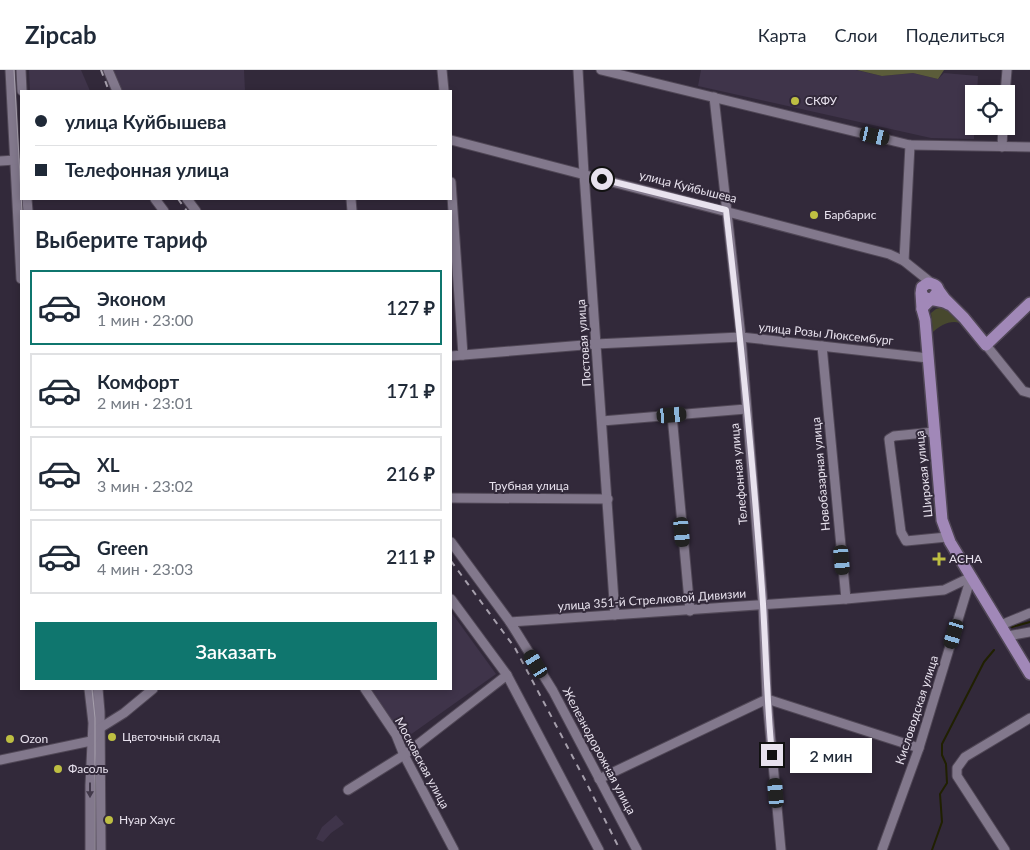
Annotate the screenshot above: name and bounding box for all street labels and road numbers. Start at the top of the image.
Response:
street label: улица Куйбышева [638,167,739,206]
street label: Постовая улица [573,299,594,387]
street label: улица Розы Люксембург [758,319,894,348]
street label: Новобазарная улица [808,417,833,532]
street label: Телефонная улица [727,423,750,525]
street label: Широкая улица [911,430,936,518]
street label: Трубная улица [489,478,569,493]
street label: улица 351-й Стрелковой Дивизии [557,585,747,614]
street label: Кисловодская улица [892,653,941,766]
street label: Железнодорожная улица [560,685,639,817]
street label: Московская улица [392,714,453,811]

